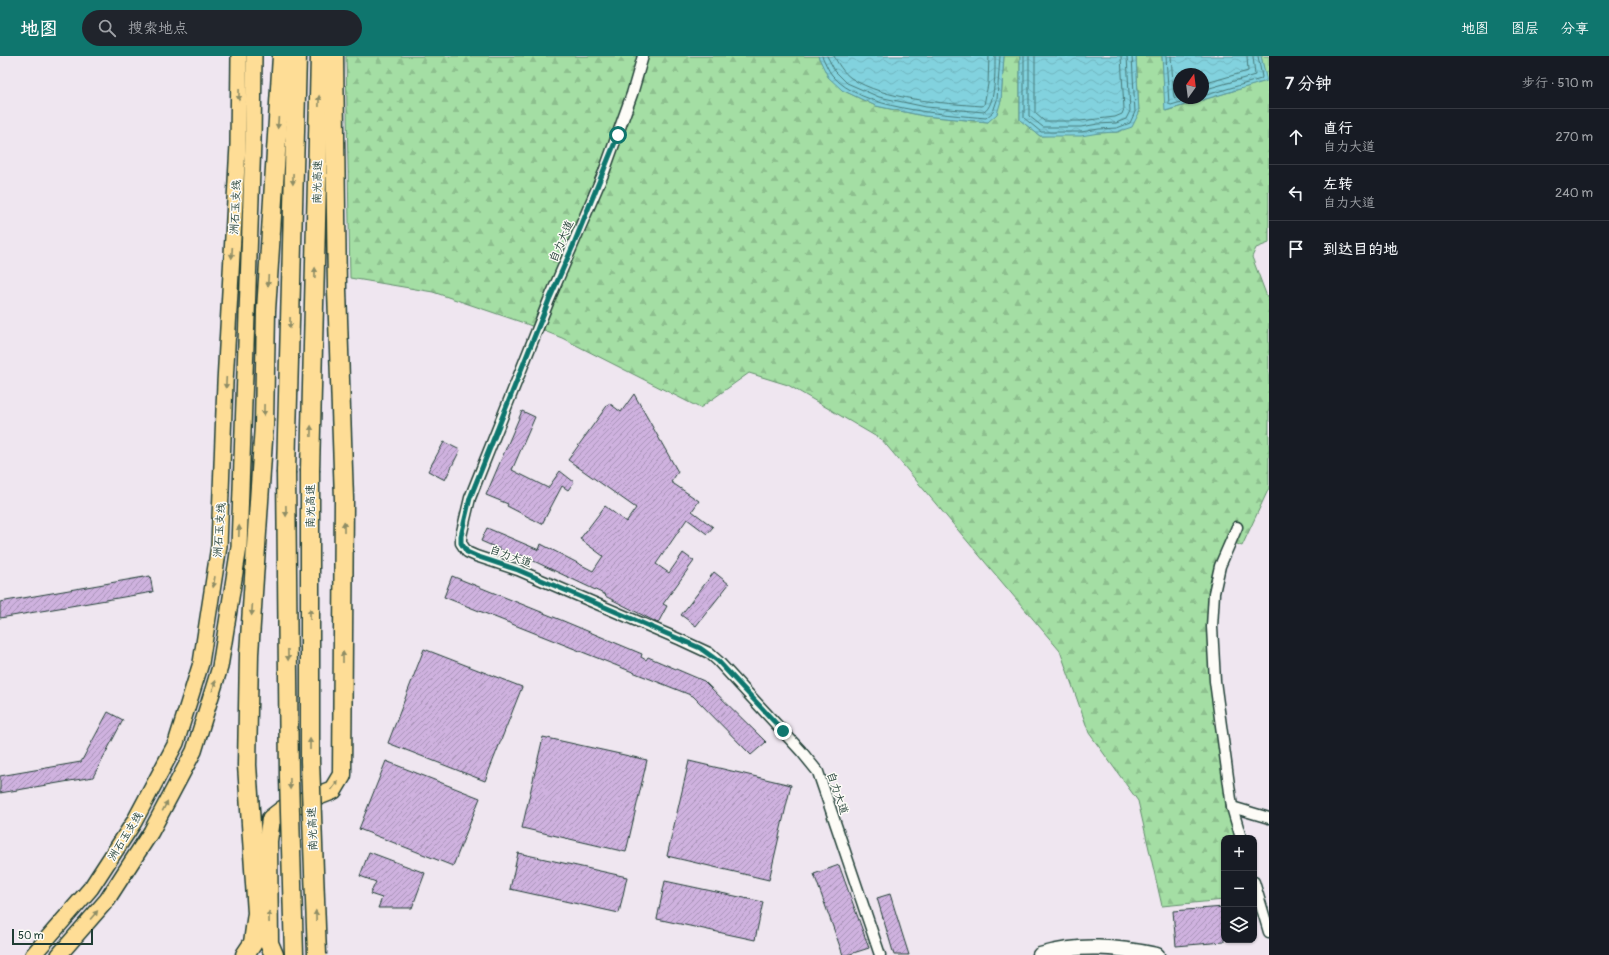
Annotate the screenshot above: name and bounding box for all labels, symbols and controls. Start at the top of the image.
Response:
search box [82,10,362,46]
text: 地图 [20,17,58,41]
icon: search [96,17,118,39]
text: 搜索地点 [128,19,188,38]
text: 地图 [1461,20,1489,37]
text: 图层 [1511,20,1539,37]
text: 分享 [1561,20,1589,37]
north arrow [1173,68,1209,104]
text: 7 分钟 [1285,73,1332,94]
text: 步行 · 510 m [1522,75,1593,91]
one-way arrow [236,89,242,102]
one-way arrow [316,94,322,107]
one-way arrow [274,117,281,129]
text: 直行 [1323,119,1353,138]
route start [609,126,627,144]
icon: ahead [1285,126,1307,148]
text: 270 m [1556,129,1593,145]
text: 自力大道 [1323,139,1375,155]
street label: 南光高速 [311,160,324,204]
one-way arrow [290,173,297,185]
text: 左转 [1323,175,1353,194]
street label: 洲石玉支线 [228,179,243,235]
icon: left [1285,182,1307,204]
text: 240 m [1555,185,1593,201]
text: 自力大道 [1323,195,1375,211]
street label: 自力大道 [547,218,576,264]
icon: arrive [1285,238,1307,260]
text: 到达目的地 [1323,240,1398,259]
one-way arrow [229,247,236,259]
one-way arrow [312,266,318,279]
one-way arrow [265,275,272,287]
one-way arrow [287,317,293,330]
one-way arrow [222,377,229,389]
one-way arrow [261,404,267,417]
one-way arrow [308,424,314,437]
street label: 南光高速 [304,484,317,528]
street label: 洲石玉支线 [211,502,228,558]
one-way arrow [283,505,289,518]
one-way arrow [341,520,347,533]
one-way arrow [236,525,243,537]
street label: 自力大道 [488,543,534,570]
one-way arrow [211,576,217,588]
one-way arrow [248,604,255,616]
one-way arrow [307,607,313,620]
one-way arrow [285,649,291,662]
one-way arrow [340,650,346,663]
one-way arrow [211,680,217,692]
route end [774,722,792,740]
one-way arrow [307,737,313,750]
street label: 自力大道 [824,770,851,816]
one-way arrow [286,778,293,790]
one-way arrow [331,779,339,790]
one-way arrow [162,800,168,812]
street label: 南光高速 [305,807,320,851]
street label: 洲石玉支线 [105,809,146,863]
map controls [1221,835,1257,943]
button: + [1221,835,1257,871]
button: − [1221,871,1257,907]
button: layers [1221,907,1257,943]
one-way arrow [89,910,98,920]
one-way arrow [266,910,272,923]
one-way arrow [312,910,319,922]
scale bar [12,927,93,946]
text: 50 m [18,929,44,942]

